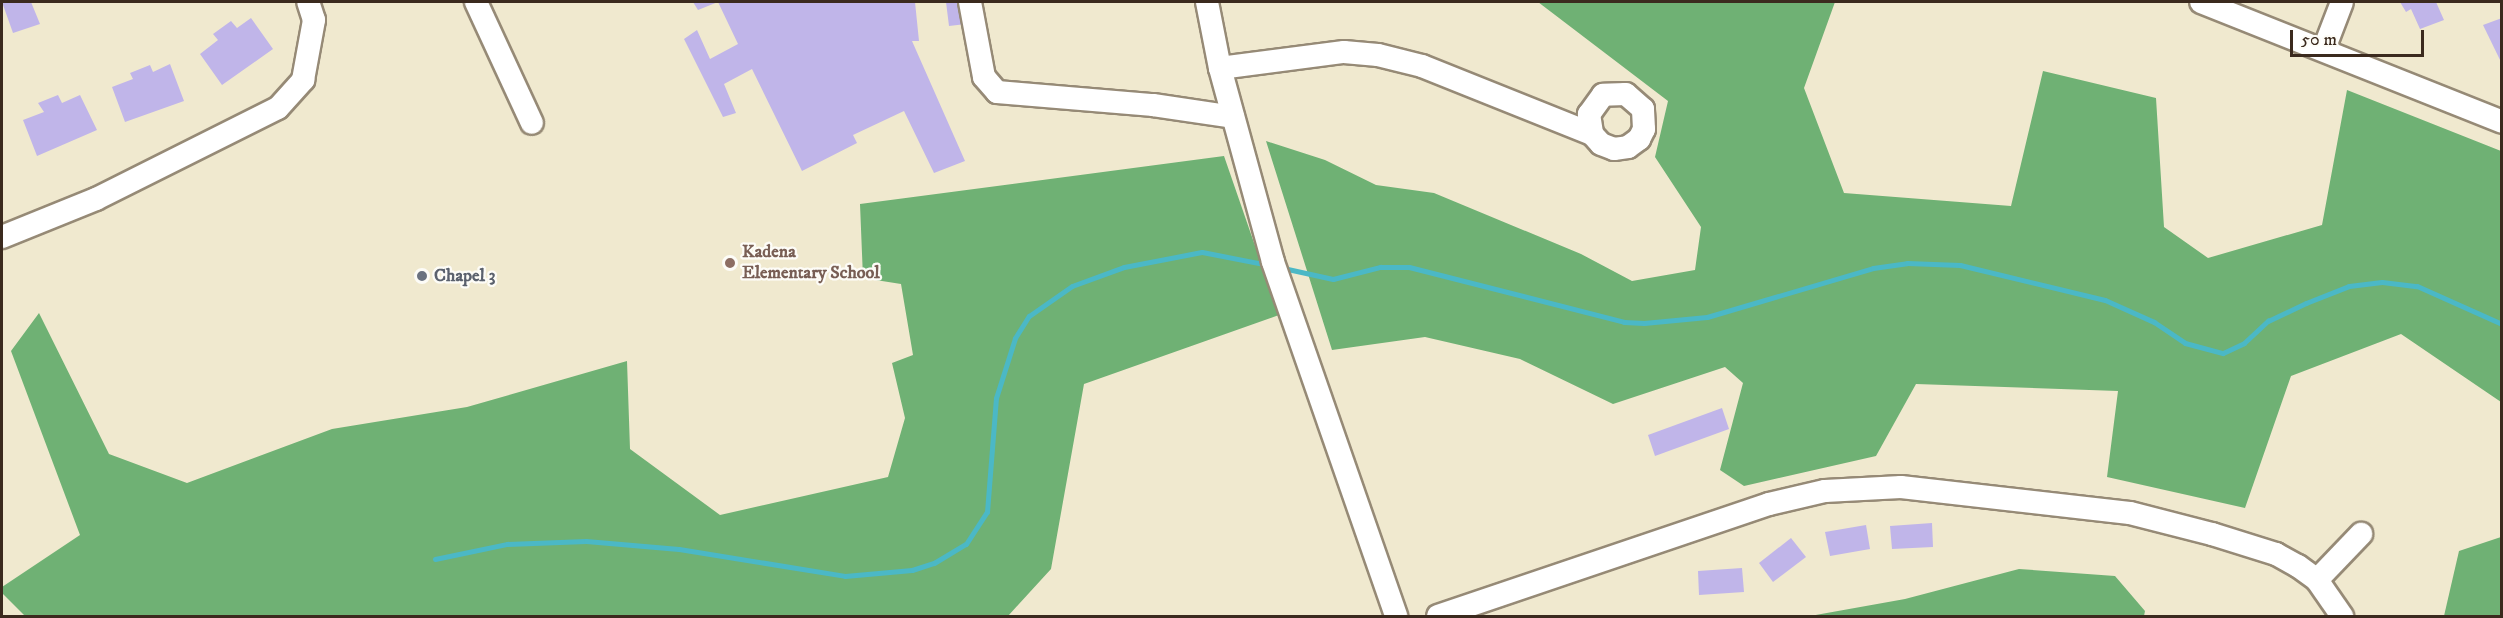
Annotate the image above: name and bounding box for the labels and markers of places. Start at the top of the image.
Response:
place label: Kadena Elementary School [742,242,880,284]
marker: Kadena Elementary School [723,256,737,270]
place label: Chapel 3 [434,265,496,287]
marker: Chapel 3 [415,269,429,283]

